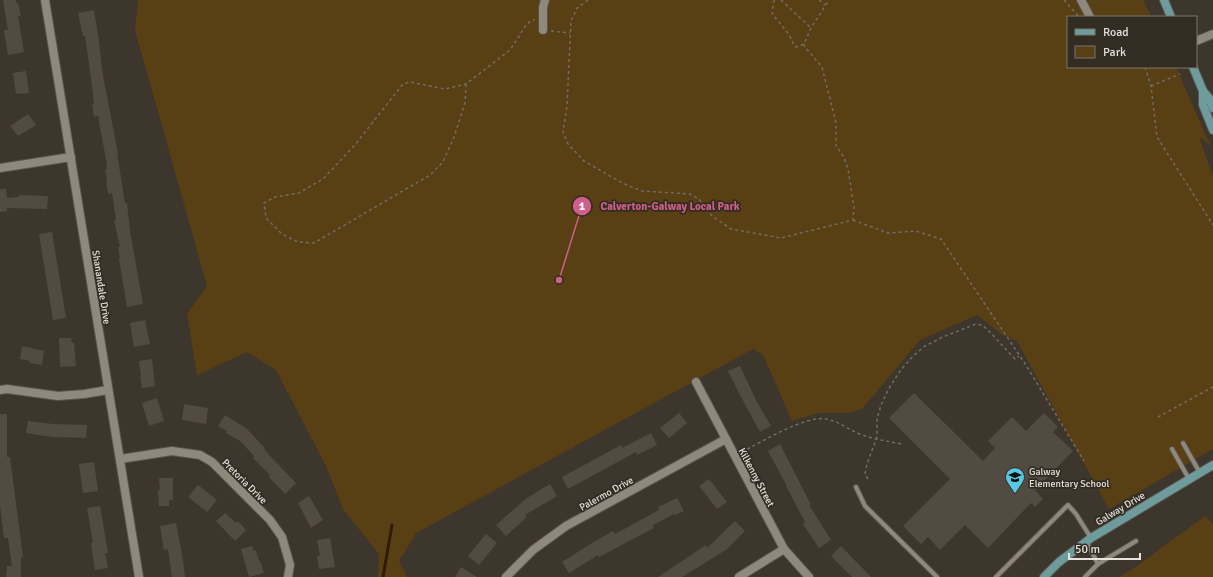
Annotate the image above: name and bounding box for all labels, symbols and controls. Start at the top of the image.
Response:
legend [1067,16,1197,68]
text: Road [1103,25,1129,40]
text: Park [1103,45,1126,60]
callout: Calverton-Galway Local Park [572,195,747,218]
text: 1 [579,199,586,214]
text: Calverton-Galway Local Park [600,200,740,213]
street label: Shanandale Drive [89,249,113,325]
street label: Kilkenny Street [736,446,777,509]
street label: Pretoria Drive [219,457,269,507]
school or university icon: Galway Elementary School [1004,466,1026,494]
place label: Galway Elementary School [1029,466,1109,490]
street label: Palermo Drive [577,474,636,514]
street label: Galway Drive [1094,489,1147,528]
scale bar [1069,535,1140,561]
text: 50 m [1075,542,1100,557]

